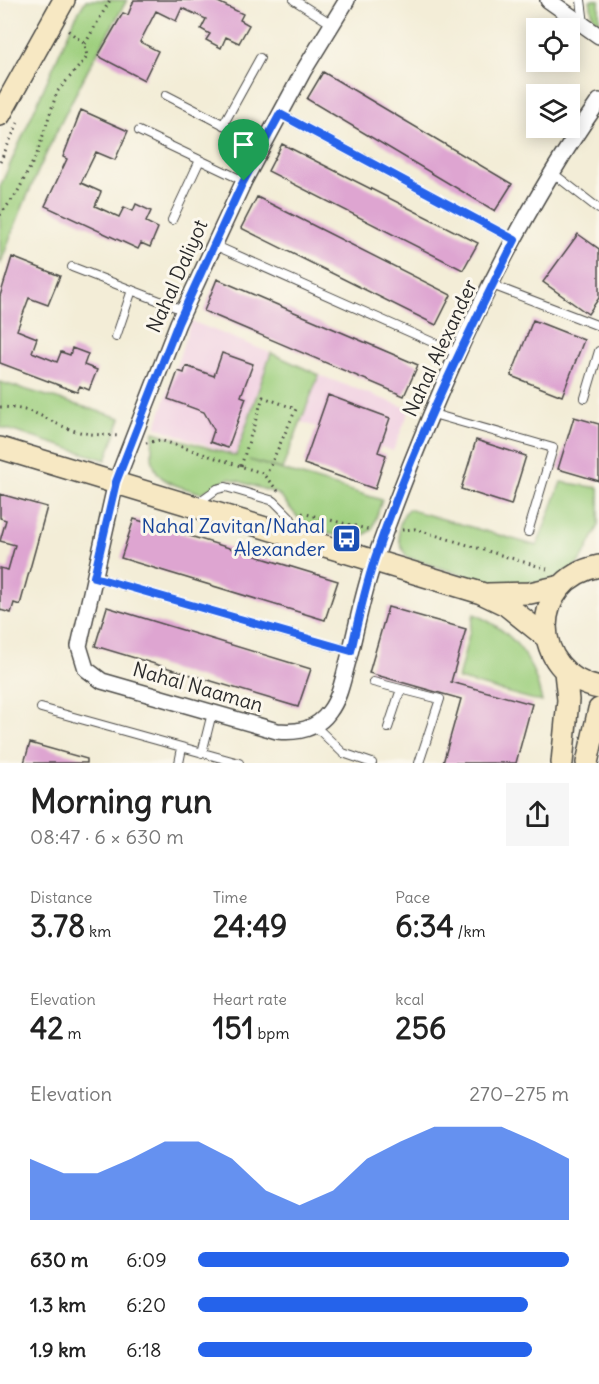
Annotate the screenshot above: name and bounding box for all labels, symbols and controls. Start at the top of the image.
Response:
map controls [526,18,580,138]
button: locate [526,18,580,72]
button: layers [526,84,580,138]
pin [218,119,269,181]
icon: arrive [227,128,260,161]
street label: Nahal Daliyot [141,215,213,336]
street label: Nahal Alexander [397,275,482,420]
place label: Nahal Zavitan/Nahal Alexander [142,513,325,561]
bus stop icon: Nahal Zavitan/Nahal Alexander [330,522,362,554]
street label: Nahal Naaman [130,656,266,717]
text: Morning run [30,780,212,822]
button: share [506,783,569,846]
text: 08:47 · 6 × 630 m [30,824,184,849]
text: Distance [30,887,92,907]
text: Time [213,887,247,907]
text: Pace [395,887,430,907]
text: 3.78 [30,907,85,945]
text: 24:49 [213,907,287,945]
text: 6:34 [395,907,454,945]
text: km [85,921,111,941]
text: /km [454,921,486,941]
text: Elevation [30,989,96,1009]
text: Heart rate [213,989,287,1009]
text: kcal [395,989,424,1009]
text: 42 [30,1009,64,1047]
text: 151 [213,1009,254,1047]
text: 256 [395,1009,446,1047]
text: m [64,1023,82,1043]
text: bpm [254,1023,290,1043]
text: Elevation [30,1081,112,1106]
text: 270–275 m [469,1081,569,1106]
text: 630 m [30,1247,88,1272]
text: 6:09 [126,1247,167,1272]
text: 1.3 km [30,1292,86,1317]
text: 6:20 [126,1292,166,1317]
text: 1.9 km [30,1337,86,1362]
text: 6:18 [126,1337,162,1362]

